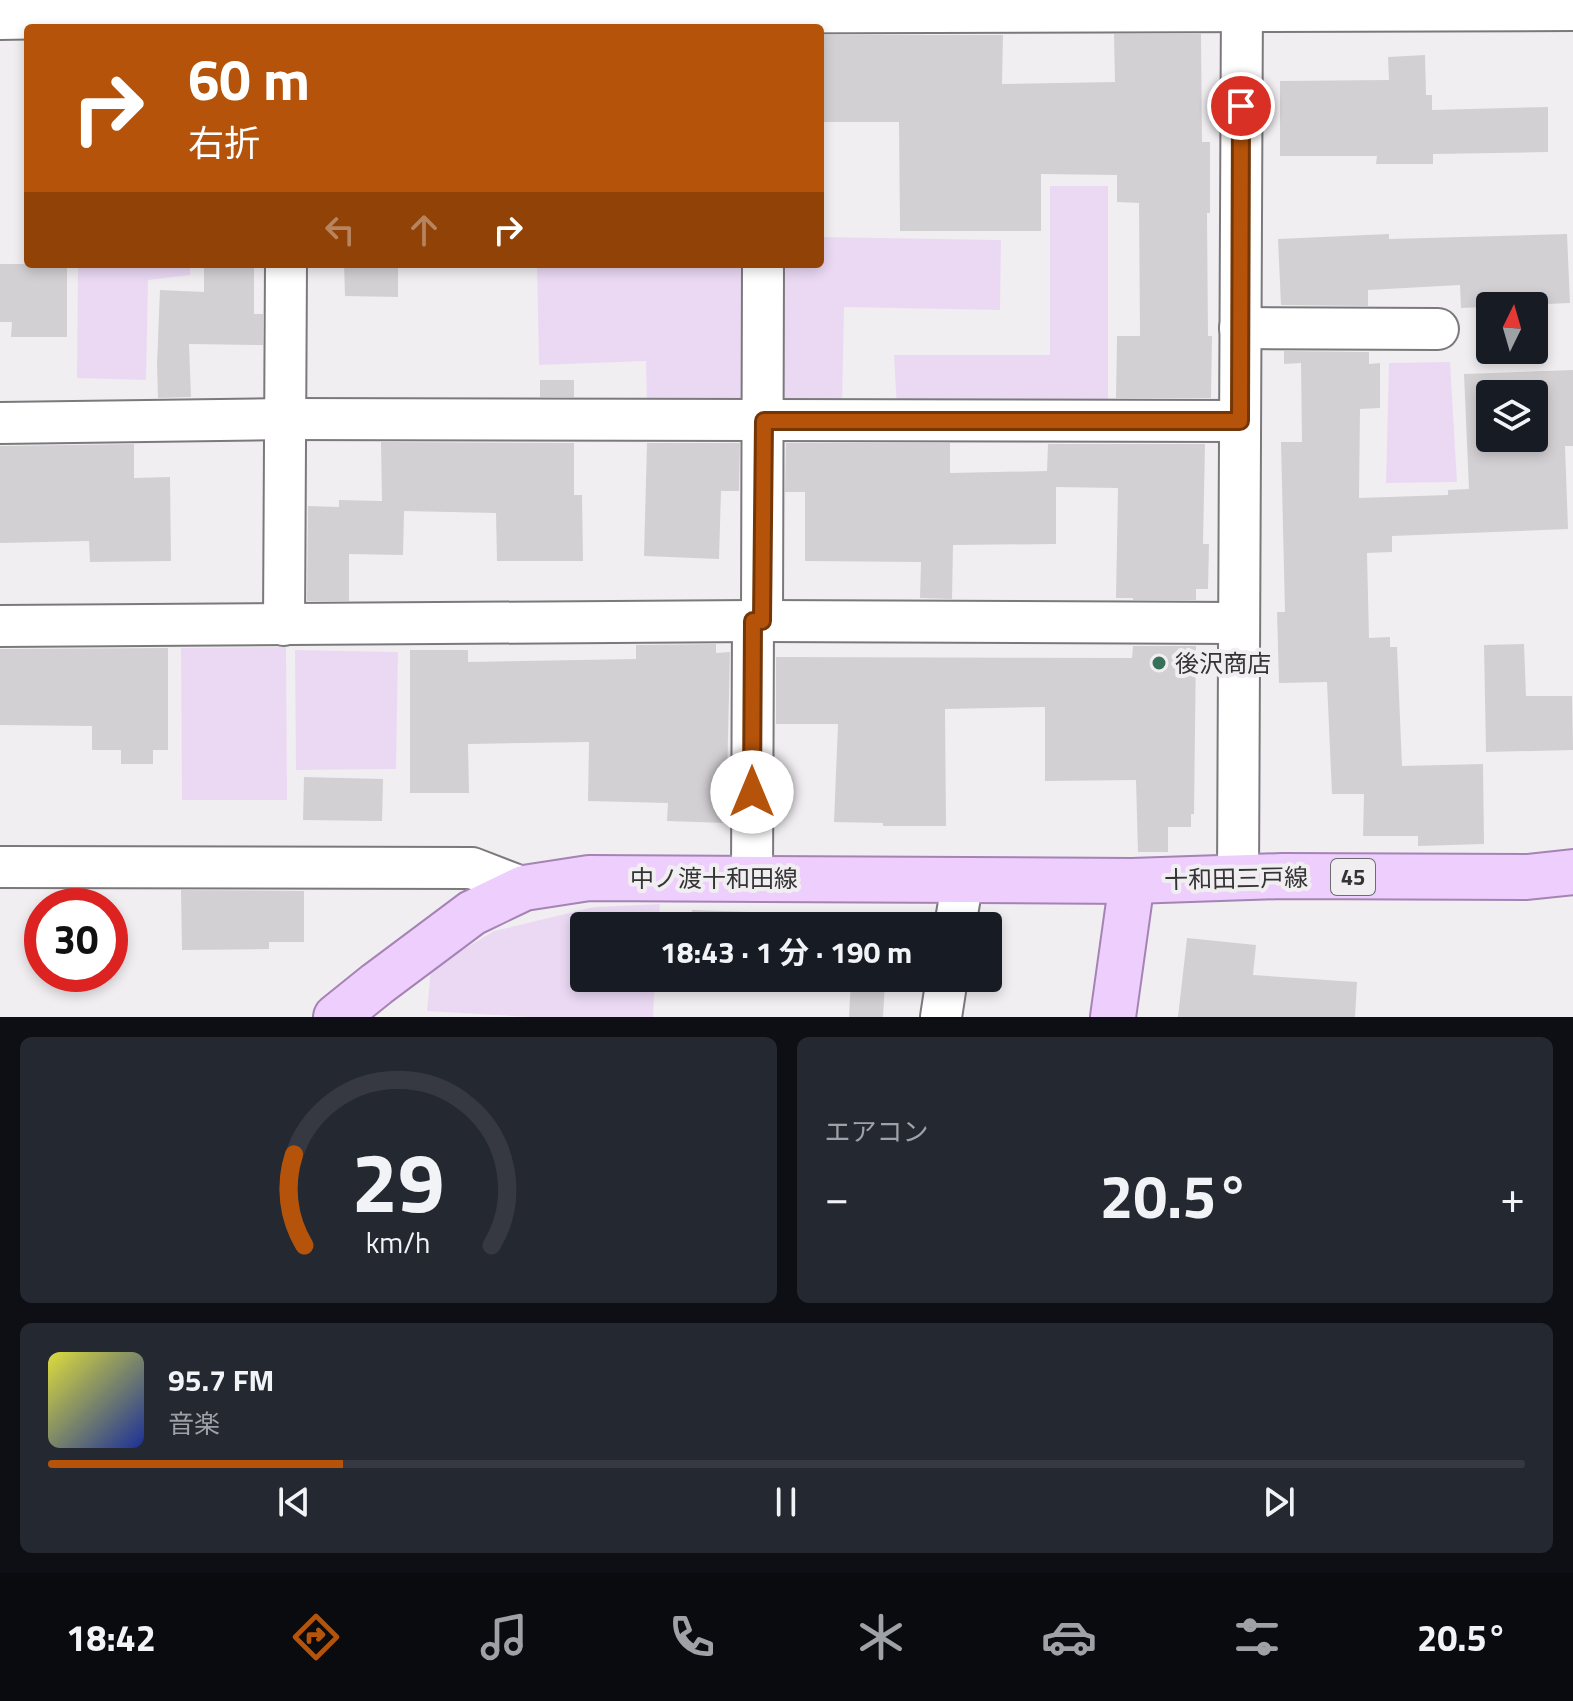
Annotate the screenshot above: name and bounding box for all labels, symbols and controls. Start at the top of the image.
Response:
text: 60 m [188,37,310,122]
icon: right [56,56,160,160]
pin [1207,72,1275,140]
icon: arrive [1219,84,1263,128]
text: 右折 [188,115,260,170]
icon: left [318,208,362,252]
icon: ahead [402,208,446,252]
icon: right [486,208,530,252]
north arrow [1476,292,1548,364]
map controls [1476,292,1548,452]
button: layers [1476,380,1548,452]
place label: 後沢商店 [1175,645,1271,681]
marker: 後沢商店 [1150,654,1168,672]
position arrow [710,750,794,834]
street label: 十和田三戸線 [1164,859,1308,897]
road number: 45 [1331,859,1375,895]
street label: 中ノ渡十和田線 [630,860,798,896]
speed limit sign: 30 [24,888,128,992]
text: 18:43 · 1 分 · 190 m [660,929,912,975]
text: エアコン [825,1112,929,1151]
text: 29 [352,1118,445,1244]
text: 20.5° [1100,1150,1250,1241]
text: − [825,1163,849,1230]
text: + [1500,1163,1525,1230]
text: km/h [366,1221,431,1264]
text: 95.7 FM [168,1357,274,1403]
text: 音楽 [168,1404,220,1443]
icon: previous [272,1480,316,1524]
icon: pause [764,1480,808,1524]
icon: next [1257,1480,1301,1524]
icon: directions [288,1609,344,1665]
icon: music [476,1609,532,1665]
icon: phone [664,1609,720,1665]
icon: climate [853,1609,909,1665]
icon: car [1041,1609,1097,1665]
icon: filters [1229,1609,1285,1665]
text: 18:42 [66,1610,156,1665]
text: 20.5° [1417,1610,1507,1665]

